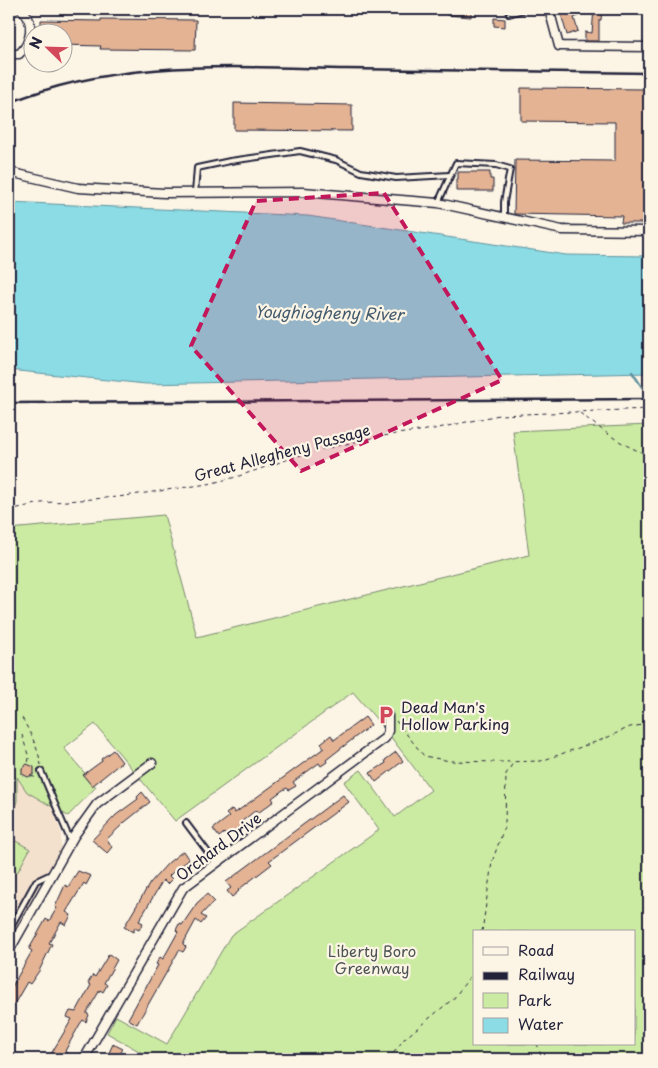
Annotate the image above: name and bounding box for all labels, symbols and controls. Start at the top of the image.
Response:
north arrow [22,22,72,72]
text: N [24,34,47,52]
water label: Youghiogheny River [254,299,406,325]
street label: Great Allegheny Passage [191,417,373,487]
place label: Dead Man's Hollow Parking [401,695,509,735]
parking icon: Dead Man's Hollow Parking [375,704,397,726]
street label: Orchard Drive [170,806,266,886]
legend [473,930,636,1046]
text: Road [518,938,554,961]
park label: Liberty Boro Greenway [328,939,416,979]
text: Railway [518,962,575,985]
text: Park [518,988,552,1011]
text: Water [518,1012,563,1035]

